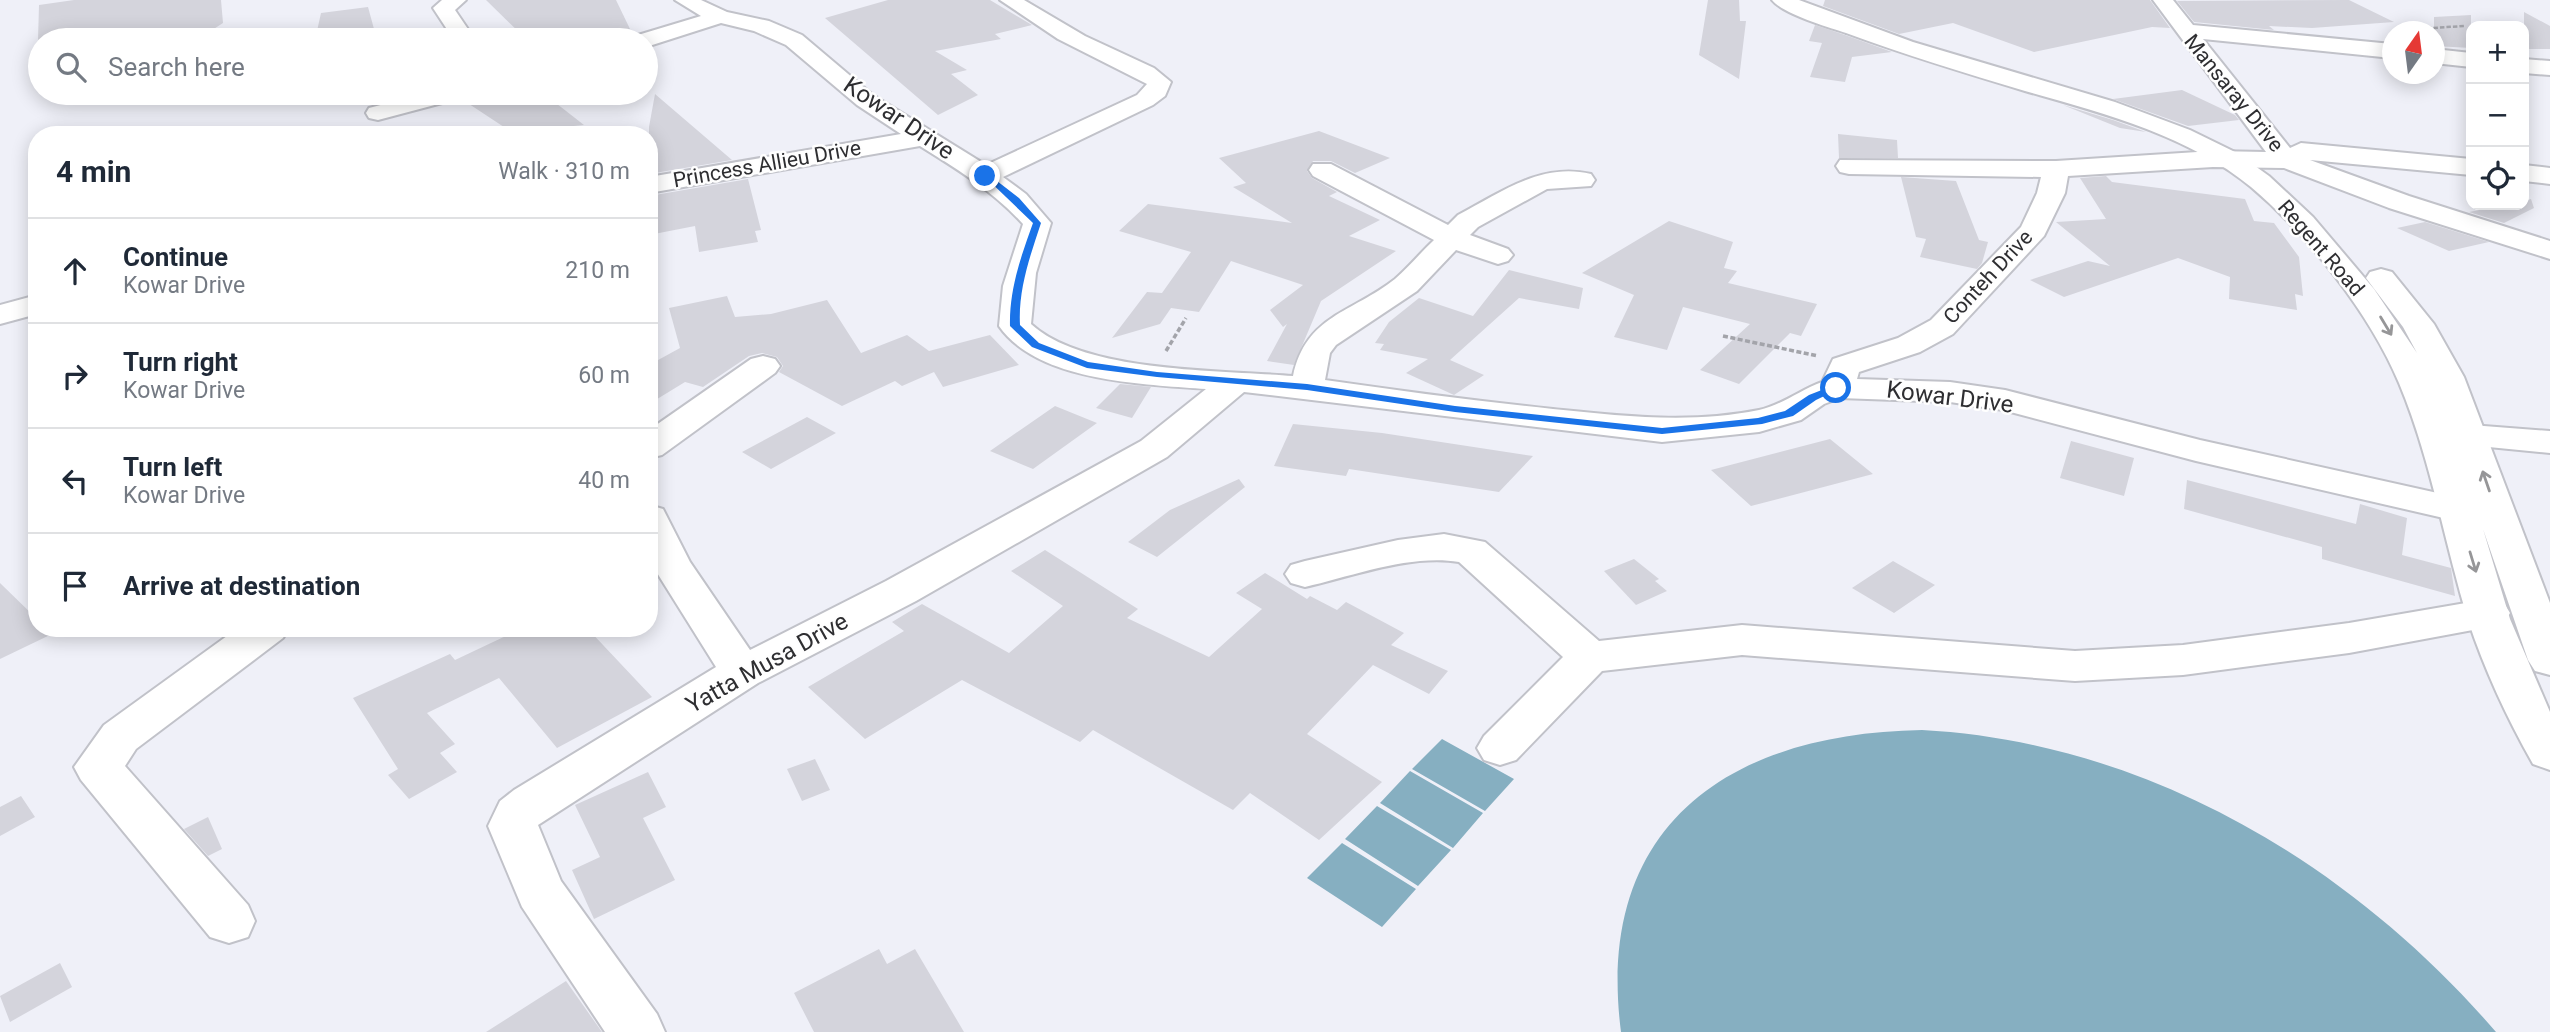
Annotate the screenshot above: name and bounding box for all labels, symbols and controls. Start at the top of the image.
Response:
north arrow [2382,21,2445,84]
map controls [2466,21,2529,210]
button: + [2466,21,2529,84]
search box [28,28,658,105]
street label: Mansaray Drive [2179,30,2289,156]
icon: search [52,48,90,86]
text: Search here [108,52,245,82]
street label: Kowar Drive [838,71,960,165]
button: − [2466,84,2529,147]
street label: Princess Allieu Drive [671,136,863,192]
button: locate [2466,147,2529,210]
text: 4 min [56,154,131,189]
text: Walk · 310 m [498,158,630,185]
route end [969,160,1000,191]
street label: Regent Road [2273,195,2369,301]
street label: Conteh Drive [1939,225,2037,329]
text: Continue [123,242,228,272]
icon: ahead [56,252,94,290]
text: 210 m [565,257,630,284]
text: Kowar Drive [123,272,245,299]
one-way arrow [2379,316,2393,336]
text: Turn right [123,347,238,377]
icon: right [56,357,94,395]
text: 60 m [578,362,630,389]
route start [1820,372,1851,403]
street label: Kowar Drive [1885,375,2015,419]
text: Kowar Drive [123,377,245,404]
text: Turn left [123,452,222,482]
icon: left [56,462,94,500]
text: 40 m [578,467,630,494]
one-way arrow [2479,470,2491,492]
text: Kowar Drive [123,482,245,509]
one-way arrow [2467,550,2480,572]
icon: arrive [56,567,94,605]
text: Arrive at destination [123,571,360,601]
street label: Yatta Musa Drive [681,607,853,719]

